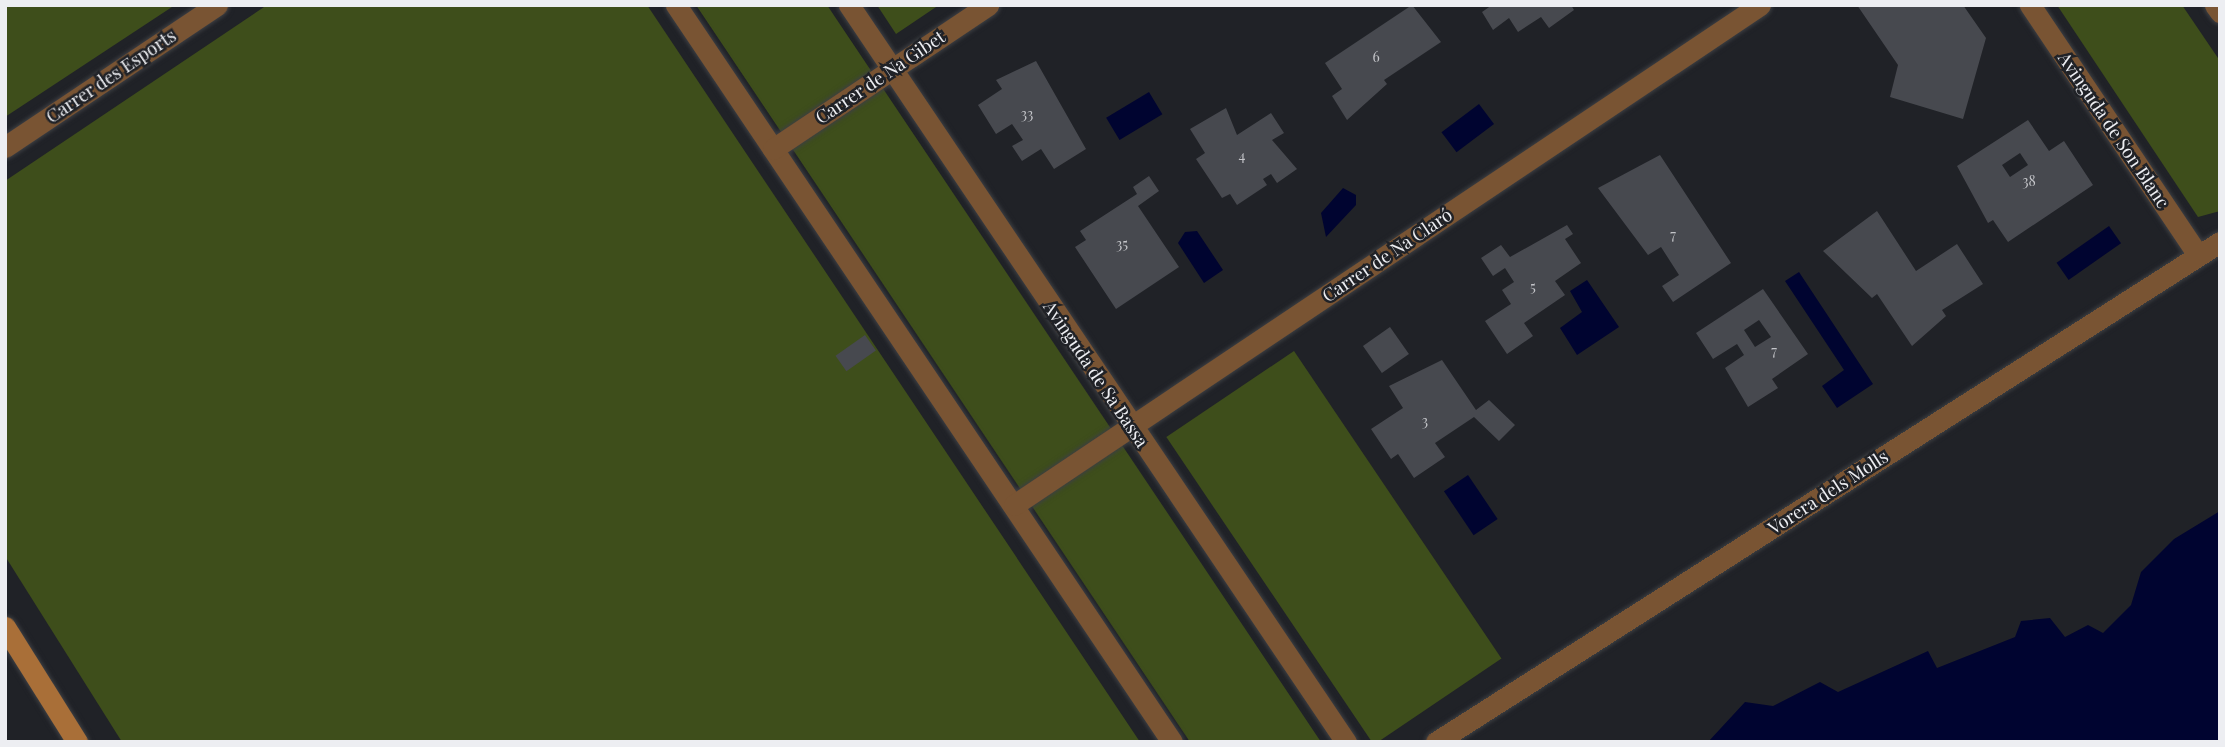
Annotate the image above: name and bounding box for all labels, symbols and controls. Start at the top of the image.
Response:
street label: Carrer des Esports [42,24,180,128]
street label: Carrer de Na Gibet [811,26,949,128]
street label: Avinguda de Son Blanc [2054,48,2174,212]
house number: 6 [1372,49,1380,65]
house number: 33 [1021,106,1033,122]
house number: 4 [1239,148,1245,164]
house number: 38 [2022,173,2036,189]
street label: Carrer de Na Claró [1318,203,1456,307]
house number: 7 [1670,227,1676,243]
house number: 35 [1116,236,1128,252]
house number: 5 [1530,279,1536,295]
street label: Avinguda de Sa Bassa [1039,297,1153,451]
house number: 7 [1771,343,1777,359]
house number: 3 [1422,413,1428,429]
street label: Vorera dels Molls [1764,445,1892,539]

